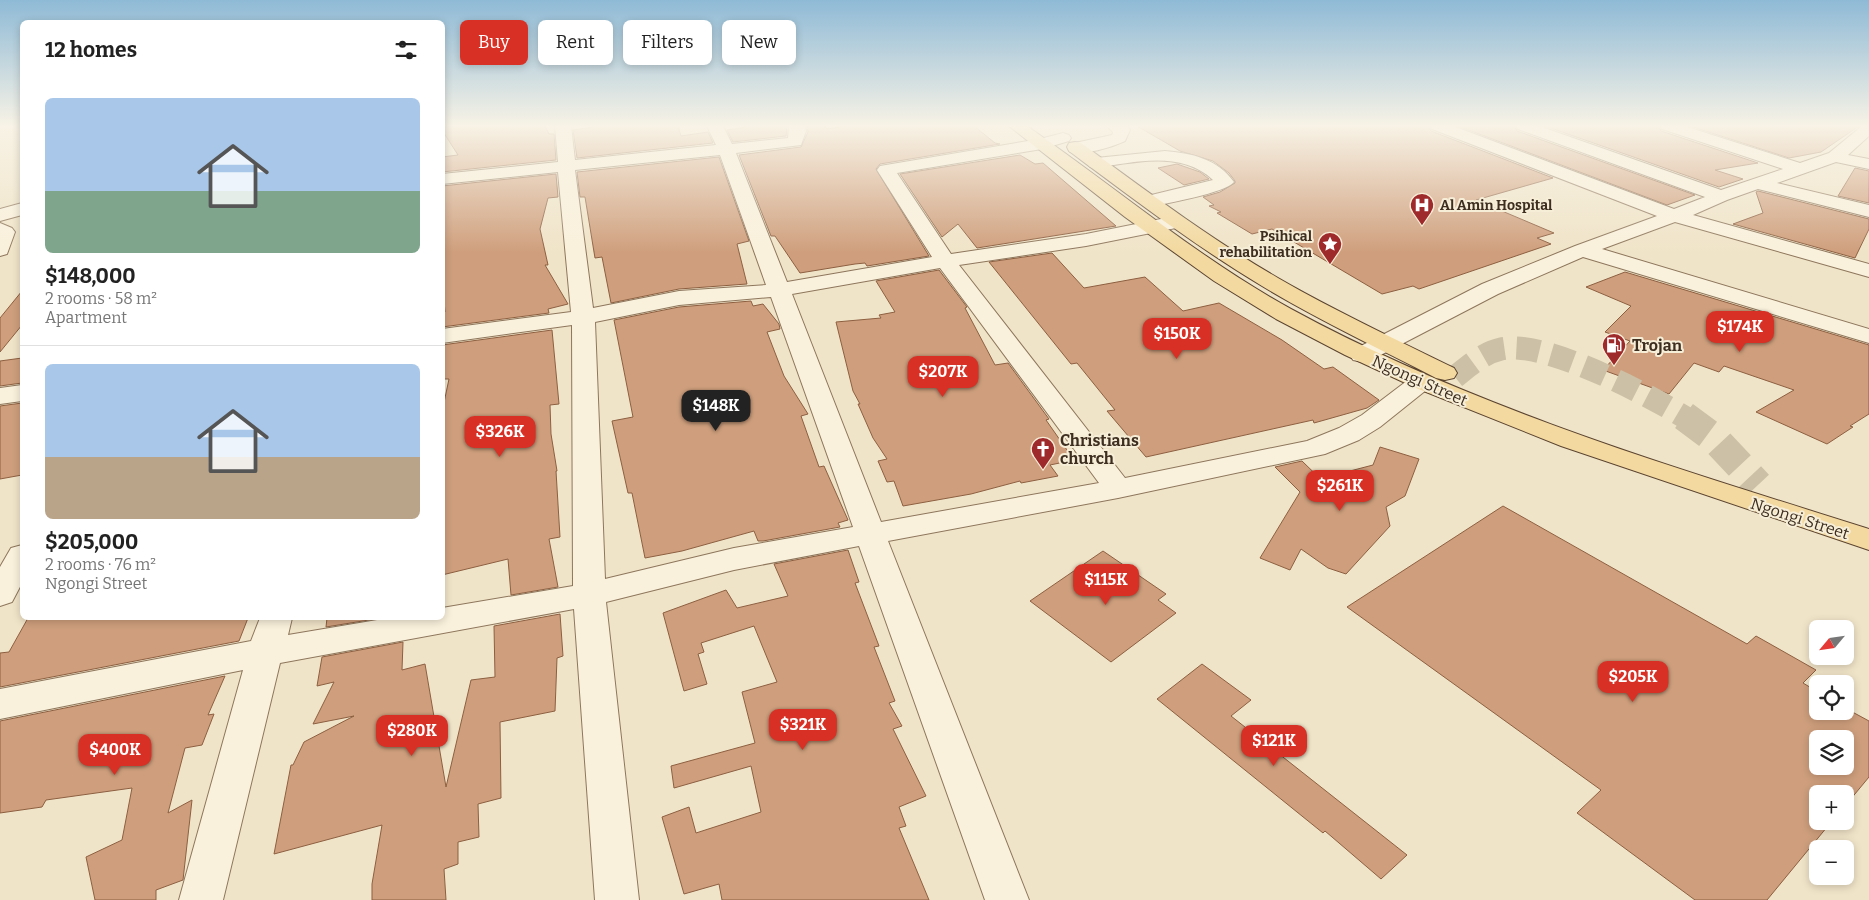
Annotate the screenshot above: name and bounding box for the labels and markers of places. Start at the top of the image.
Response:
hospital icon: Al Amin Hospital [1409,192,1435,226]
place label: Al Amin Hospital [1440,197,1553,214]
place label: Psihical rehabilitation [1219,228,1313,261]
place icon: Psihical rehabilitation [1317,231,1343,265]
pin: $174K [1705,310,1775,353]
pin: $150K [1142,318,1212,360]
fuel station icon: Trojan [1601,332,1627,366]
place label: Trojan [1632,336,1683,355]
pin: $207K [908,356,978,398]
pin: $148K [681,390,751,432]
pin: $326K [465,416,535,458]
place label: Christians church [1060,431,1139,468]
church icon: Christians church [1030,436,1056,470]
pin: $261K [1305,470,1375,512]
pin: $115K [1071,564,1141,606]
pin: $205K [1598,660,1668,703]
pin: $321K [768,708,838,751]
pin: $280K [377,714,447,757]
pin: $121K [1239,724,1309,767]
pin: $400K [80,734,150,776]

